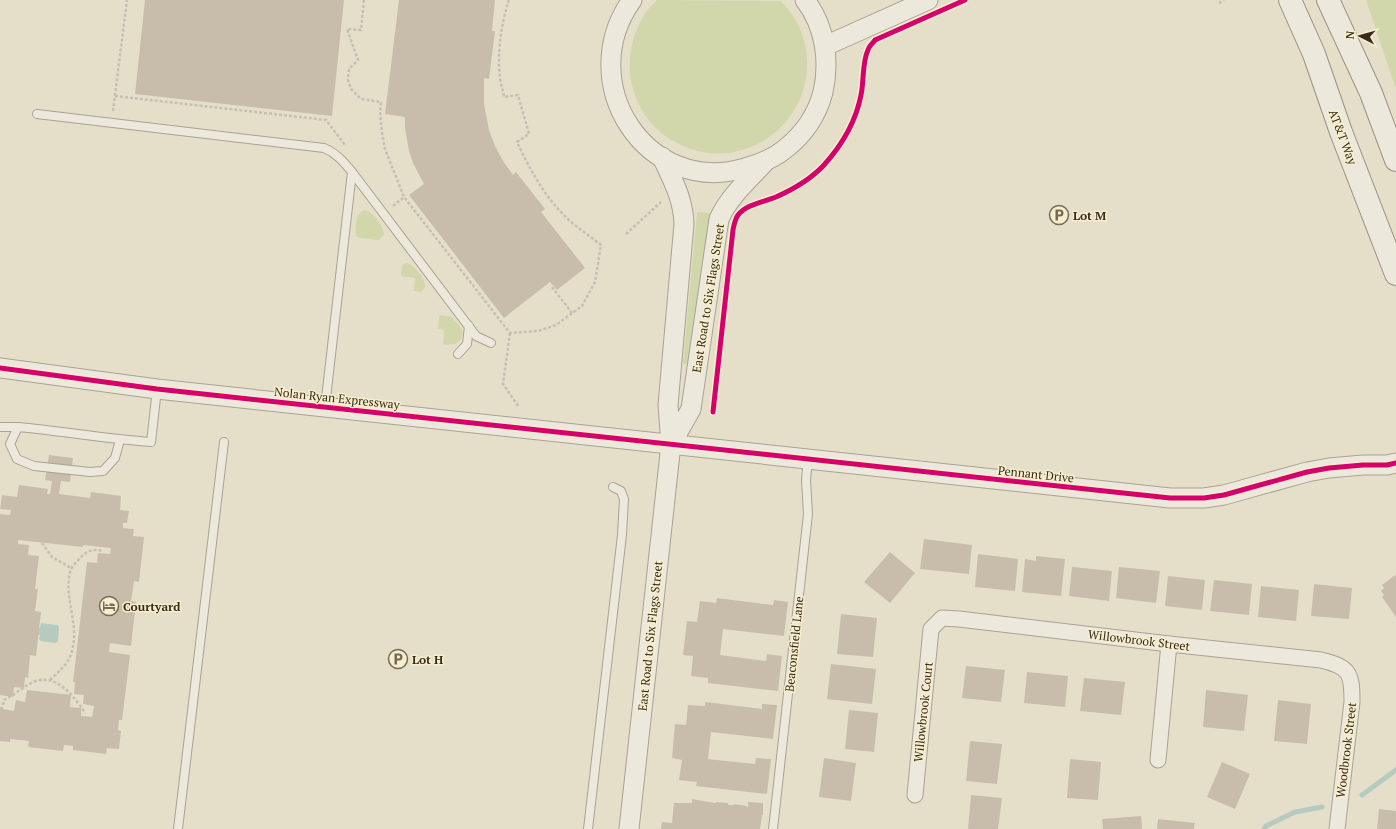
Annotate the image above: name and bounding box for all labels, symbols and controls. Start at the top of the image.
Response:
north arrow [1340,16,1380,56]
text: N [1343,29,1358,40]
street label: AT&T Way [1326,107,1361,168]
parking icon: Lot M [1048,204,1070,226]
place label: Lot M [1073,208,1106,223]
street label: East Road to Six Flags Street [689,222,727,374]
street label: Nolan Ryan Expressway [273,384,402,412]
street label: Pennant Drive [997,463,1075,485]
street label: East Road to Six Flags Street [635,560,665,712]
hotel icon: Courtyard [98,595,120,617]
street label: Beaconsfield Lane [782,595,806,693]
place label: Courtyard [123,599,181,614]
street label: Willowbrook Street [1087,626,1191,654]
parking icon: Lot H [387,648,409,670]
place label: Lot H [412,652,443,667]
street label: Willowbrook Court [910,661,936,763]
street label: Woodbrook Street [1333,701,1359,799]

